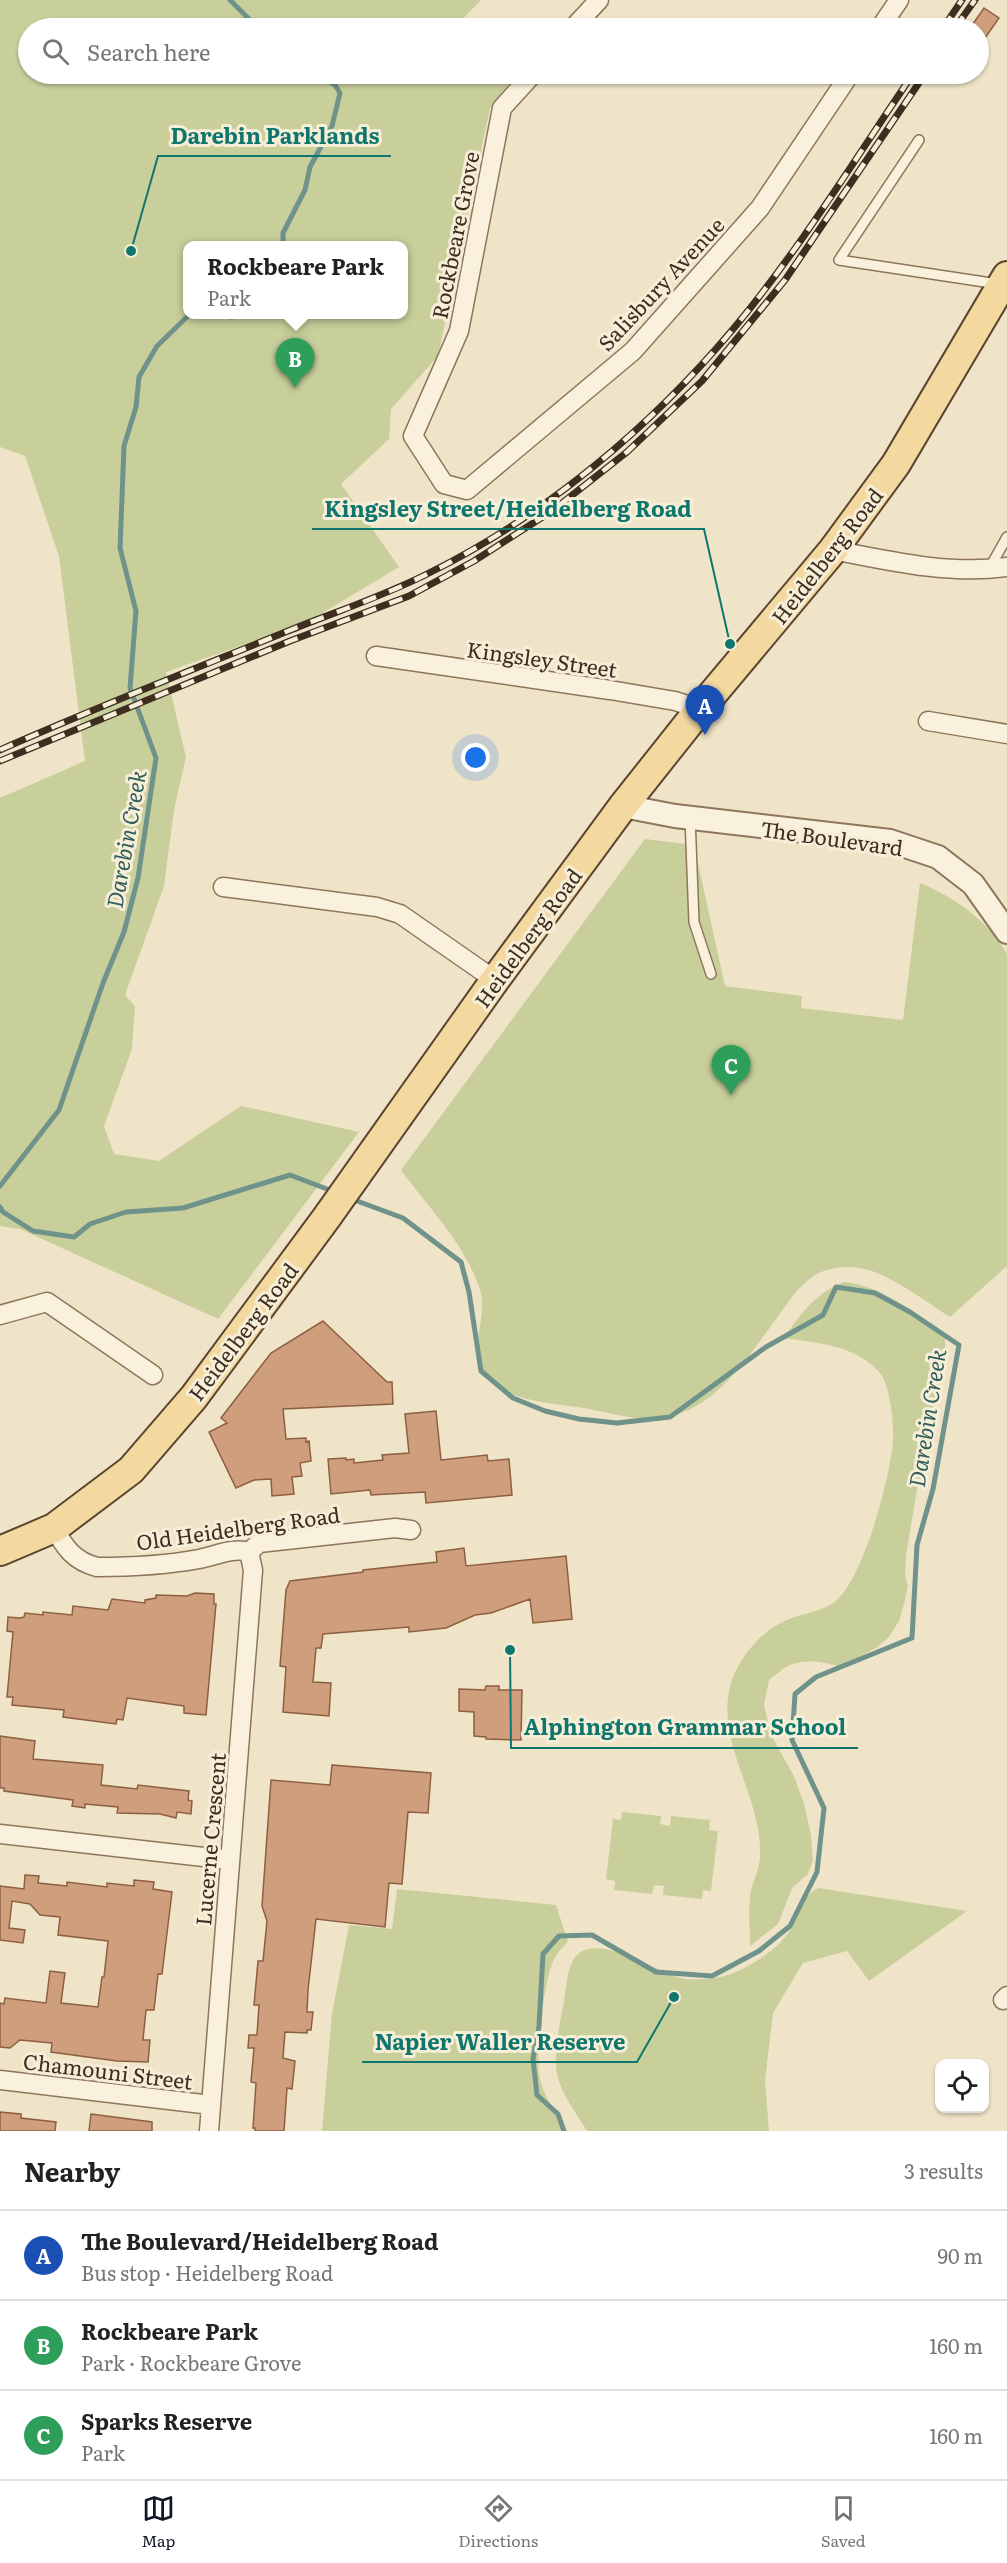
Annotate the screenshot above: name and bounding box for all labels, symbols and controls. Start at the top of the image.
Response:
search box [18,18,989,84]
icon: search [39,35,72,68]
text: Search here [87,35,210,68]
callout: Darebin Parklands [158,116,391,156]
text: Darebin Parklands [170,118,380,151]
street label: Rockbeare Grove [423,149,485,321]
street label: Salisbury Avenue [590,209,730,357]
popup [183,241,408,319]
text: Rockbeare Park [207,249,384,282]
text: Park [207,282,251,312]
pin: B [276,338,314,388]
street label: Heidelberg Road [763,480,889,630]
callout: Kingsley Street/Heidelberg Road [312,489,704,529]
text: Kingsley Street/Heidelberg Road [324,491,692,524]
street label: Kingsley Street [465,632,620,684]
pin: A [686,686,724,735]
your location [461,743,490,772]
water label: Darebin Creek [97,767,153,911]
street label: The Boulevard [759,812,905,862]
street label: Heidelberg Road [466,861,588,1013]
pin: C [712,1046,750,1095]
street label: Heidelberg Road [180,1255,304,1407]
water label: Darebin Creek [899,1346,953,1490]
street label: Old Heidelberg Road [134,1497,342,1557]
callout: Alphington Grammar School [511,1708,858,1748]
text: Alphington Grammar School [524,1709,846,1742]
street label: Lucerne Crescent [186,1751,232,1927]
callout: Napier Waller Reserve [362,2022,637,2062]
text: Napier Waller Reserve [375,2024,625,2057]
street label: Chamouni Street [22,2044,195,2096]
map controls [935,2059,989,2113]
button: locate [935,2059,989,2113]
text: Nearby [24,2151,120,2190]
text: 3 results [904,2155,983,2185]
text: The Boulevard/Heidelberg Road [81,2224,438,2257]
text: A [36,2240,51,2270]
text: 90 m [938,2240,983,2270]
text: Bus stop · Heidelberg Road [81,2257,333,2287]
text: Rockbeare Park [81,2314,258,2347]
text: B [37,2330,50,2360]
text: 160 m [929,2330,983,2360]
text: Park · Rockbeare Grove [81,2347,301,2377]
text: Sparks Reserve [81,2404,252,2437]
text: C [36,2420,51,2450]
text: 160 m [929,2420,983,2450]
text: Park [81,2437,125,2467]
tab: Map [141,2492,175,2552]
tab: Directions [458,2492,538,2552]
tab: Saved [821,2492,866,2552]

